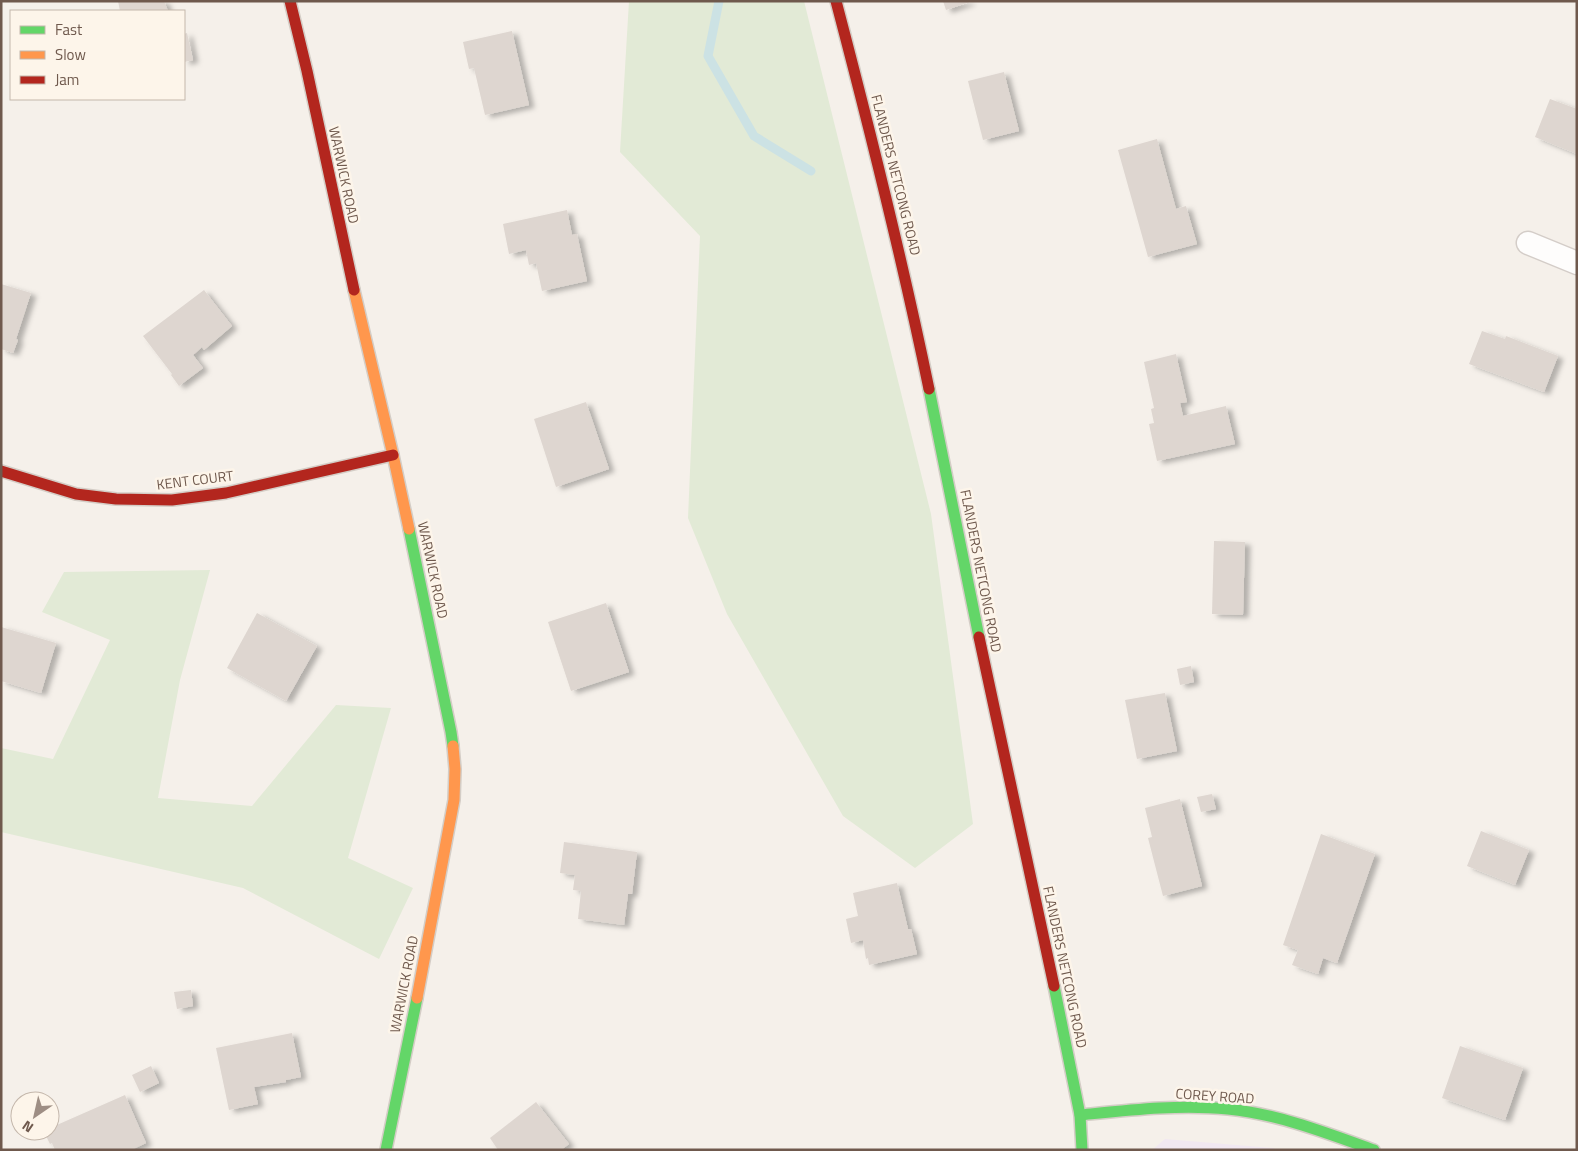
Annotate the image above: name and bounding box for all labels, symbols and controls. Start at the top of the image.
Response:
legend [10,10,185,100]
text: Fast [55,18,83,41]
text: Slow [55,43,86,66]
text: Jam [55,68,79,91]
street label: FLANDERS NETCONG ROAD [866,92,927,258]
street label: WARWICK ROAD [324,124,365,225]
street label: KENT COURT [155,464,235,495]
street label: FLANDERS NETCONG ROAD [955,488,1008,654]
street label: WARWICK ROAD [413,519,454,620]
street label: FLANDERS NETCONG ROAD [1038,884,1093,1050]
street label: WARWICK ROAD [384,933,423,1034]
street label: COREY ROAD [1175,1082,1255,1109]
north arrow [10,1091,60,1141]
text: N [18,1116,37,1139]

